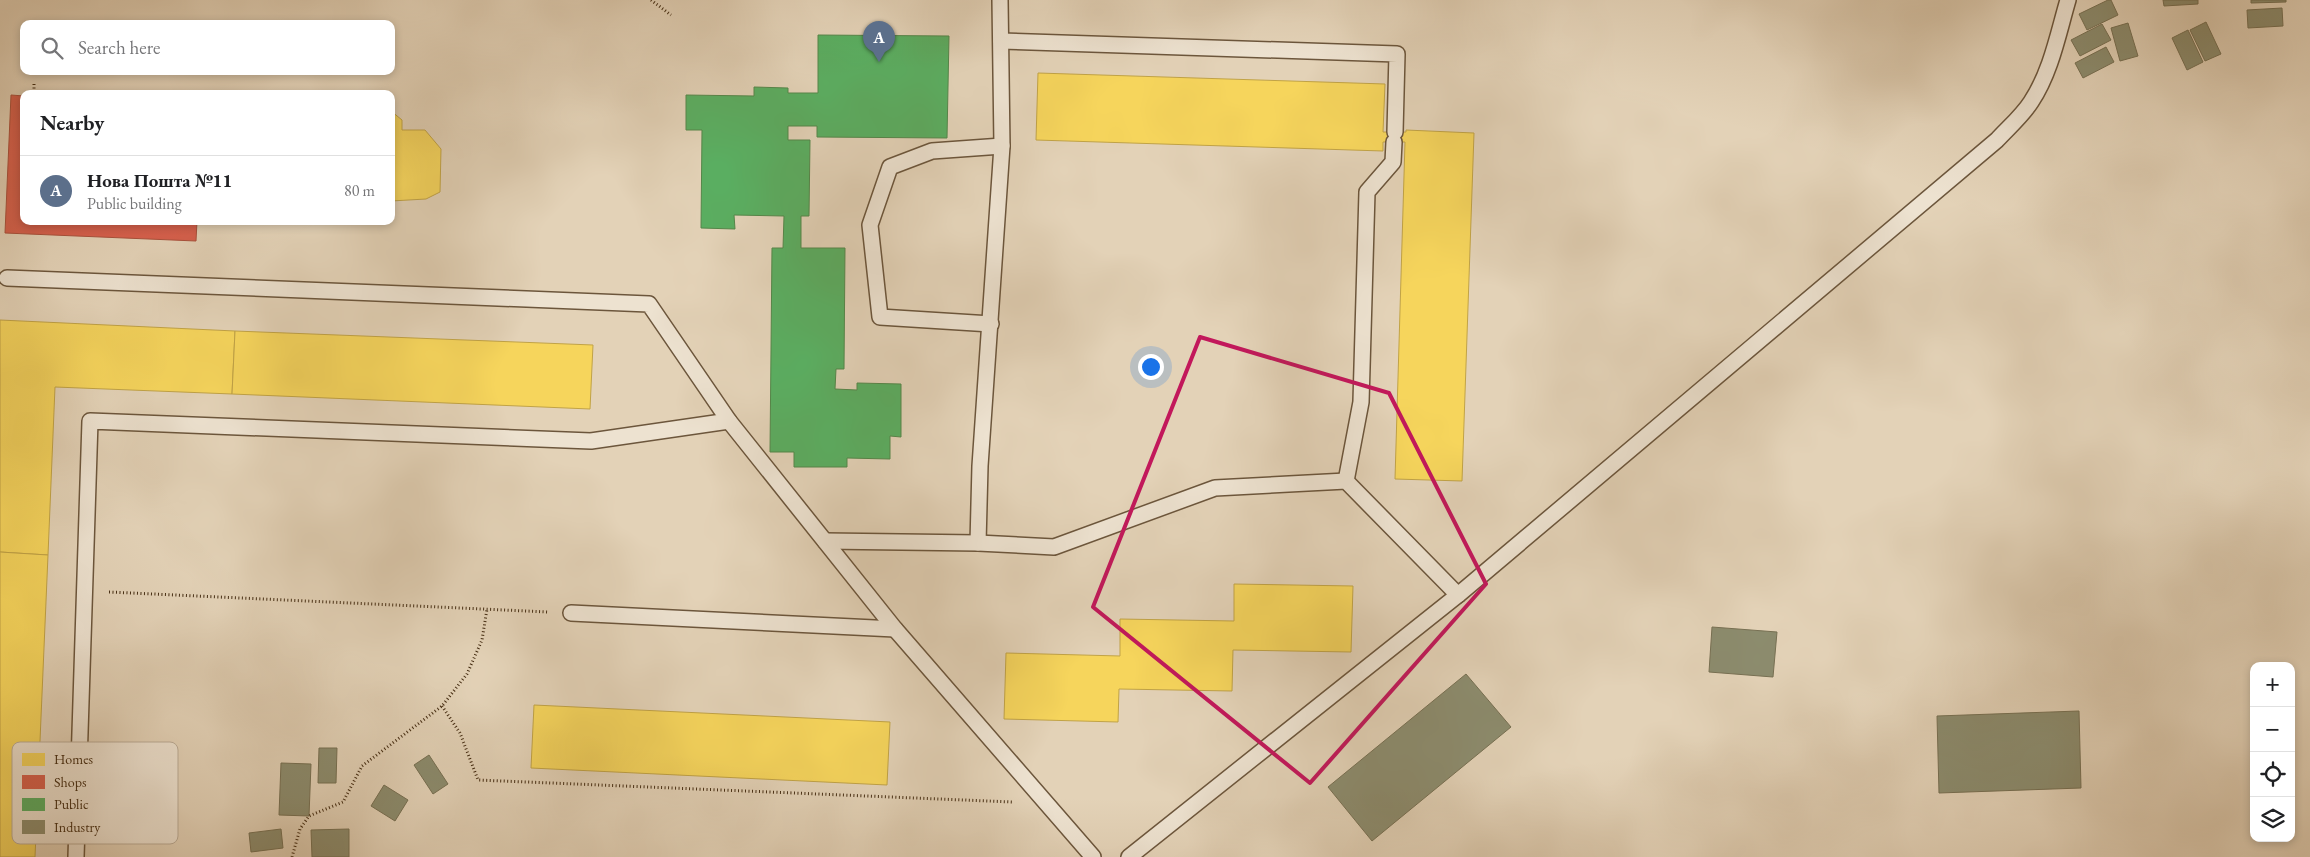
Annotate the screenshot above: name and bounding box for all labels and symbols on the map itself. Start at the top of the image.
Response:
pin: A [863,21,895,62]
your location [1138,354,1164,380]
legend [12,742,178,844]
text: Homes [54,750,94,768]
text: Shops [54,773,87,791]
text: Public [54,795,89,813]
text: Industry [54,818,101,836]

